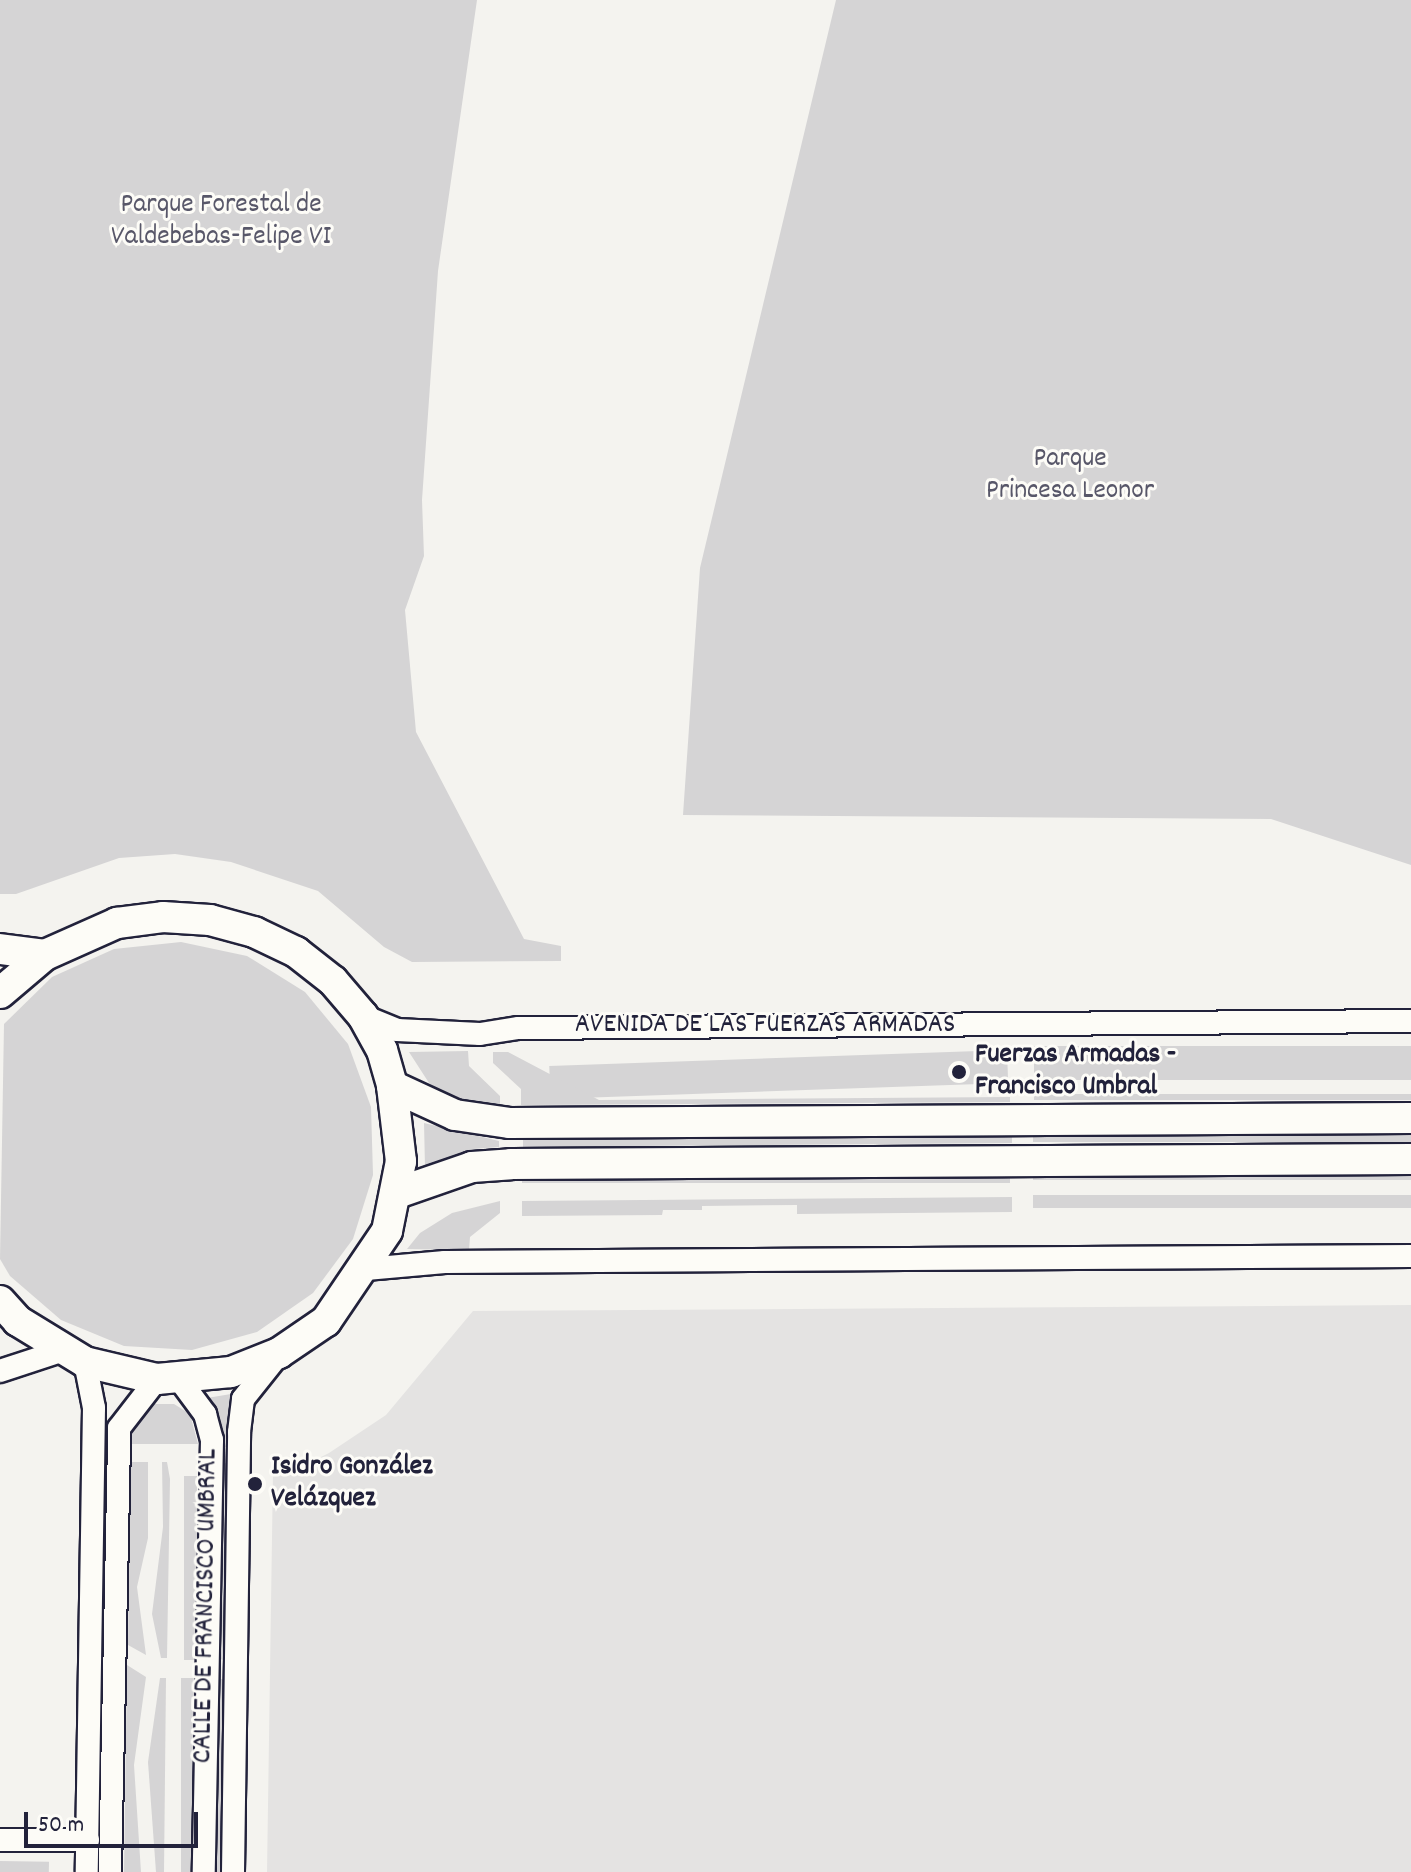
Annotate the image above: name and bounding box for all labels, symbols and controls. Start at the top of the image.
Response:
park label: Parque Forestal de Valdebebas-Felipe VI [111,189,331,255]
park label: Parque Princesa Leonor [986,443,1154,509]
street label: AVENIDA DE LAS FUERZAS ARMADAS [575,1009,955,1043]
place label: Fuerzas Armadas - Francisco Umbral [975,1039,1176,1105]
marker: Fuerzas Armadas - Francisco Umbral [950,1063,968,1081]
street label: CALLE DE FRANCISCO UMBRAL [187,1448,227,1764]
place label: Isidro González Velázquez [271,1451,433,1517]
marker: Isidro González Velázquez [246,1475,264,1493]
scale bar [28,1796,202,1846]
text: 50 m [38,1809,84,1843]

